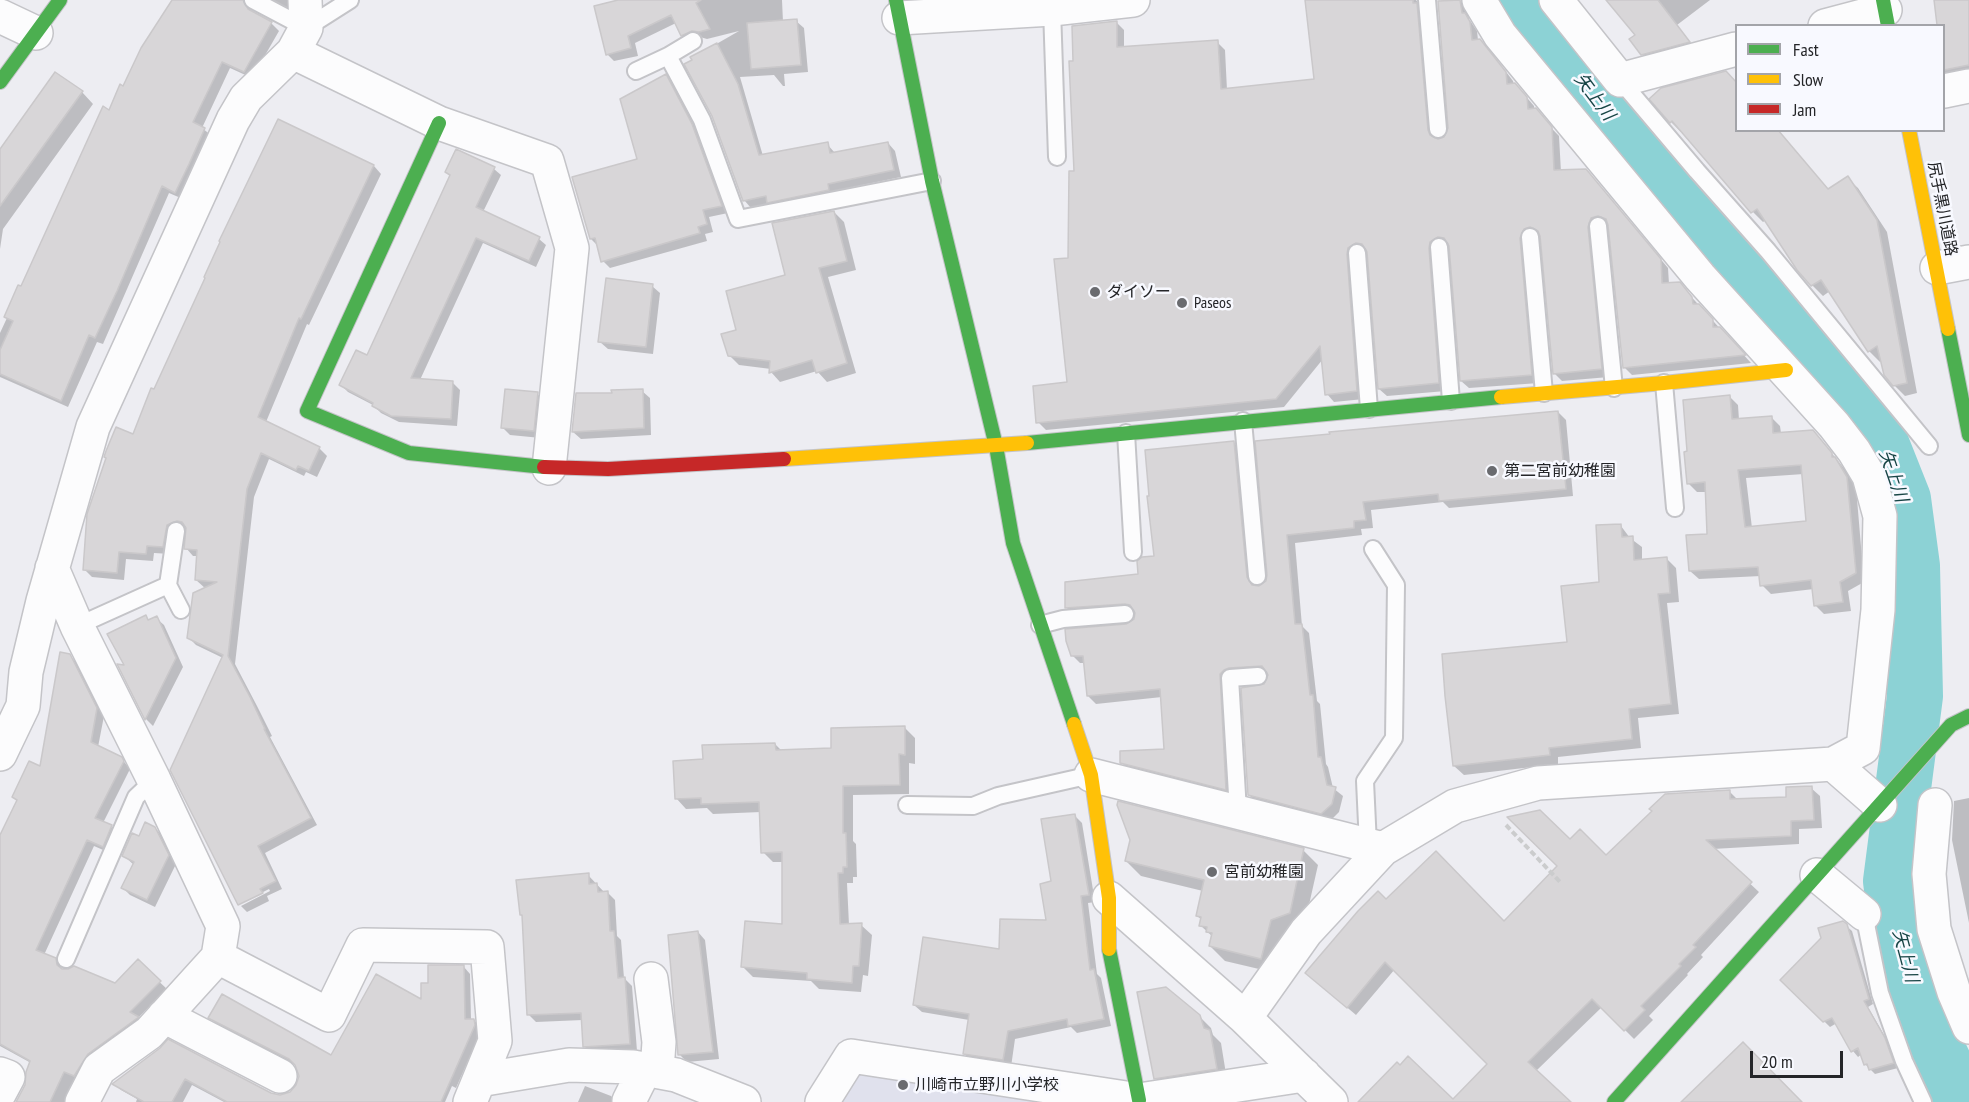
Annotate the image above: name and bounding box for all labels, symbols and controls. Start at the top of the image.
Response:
legend [1735,24,1945,132]
text: Fast [1793,38,1819,61]
text: Slow [1793,68,1823,91]
water label: 矢上川 [1569,69,1619,125]
text: Jam [1793,98,1816,121]
street label: 尻手黒川道路 [1923,160,1961,258]
place label: ダイソー [1107,282,1171,302]
marker: ダイソー [1088,285,1102,299]
place label: Paseos [1194,293,1231,313]
marker: Paseos [1175,296,1189,310]
water label: 矢上川 [1874,447,1912,505]
place label: 第二宮前幼稚園 [1504,461,1616,481]
marker: 第二宮前幼稚園 [1485,464,1499,478]
place label: 宮前幼稚園 [1224,862,1304,882]
marker: 宮前幼稚園 [1205,865,1219,879]
water label: 矢上川 [1888,927,1922,985]
scale bar [1753,1039,1846,1077]
text: 20 m [1761,1050,1793,1073]
place label: 川崎市立野川小学校 [915,1075,1059,1095]
marker: 川崎市立野川小学校 [896,1078,910,1092]

